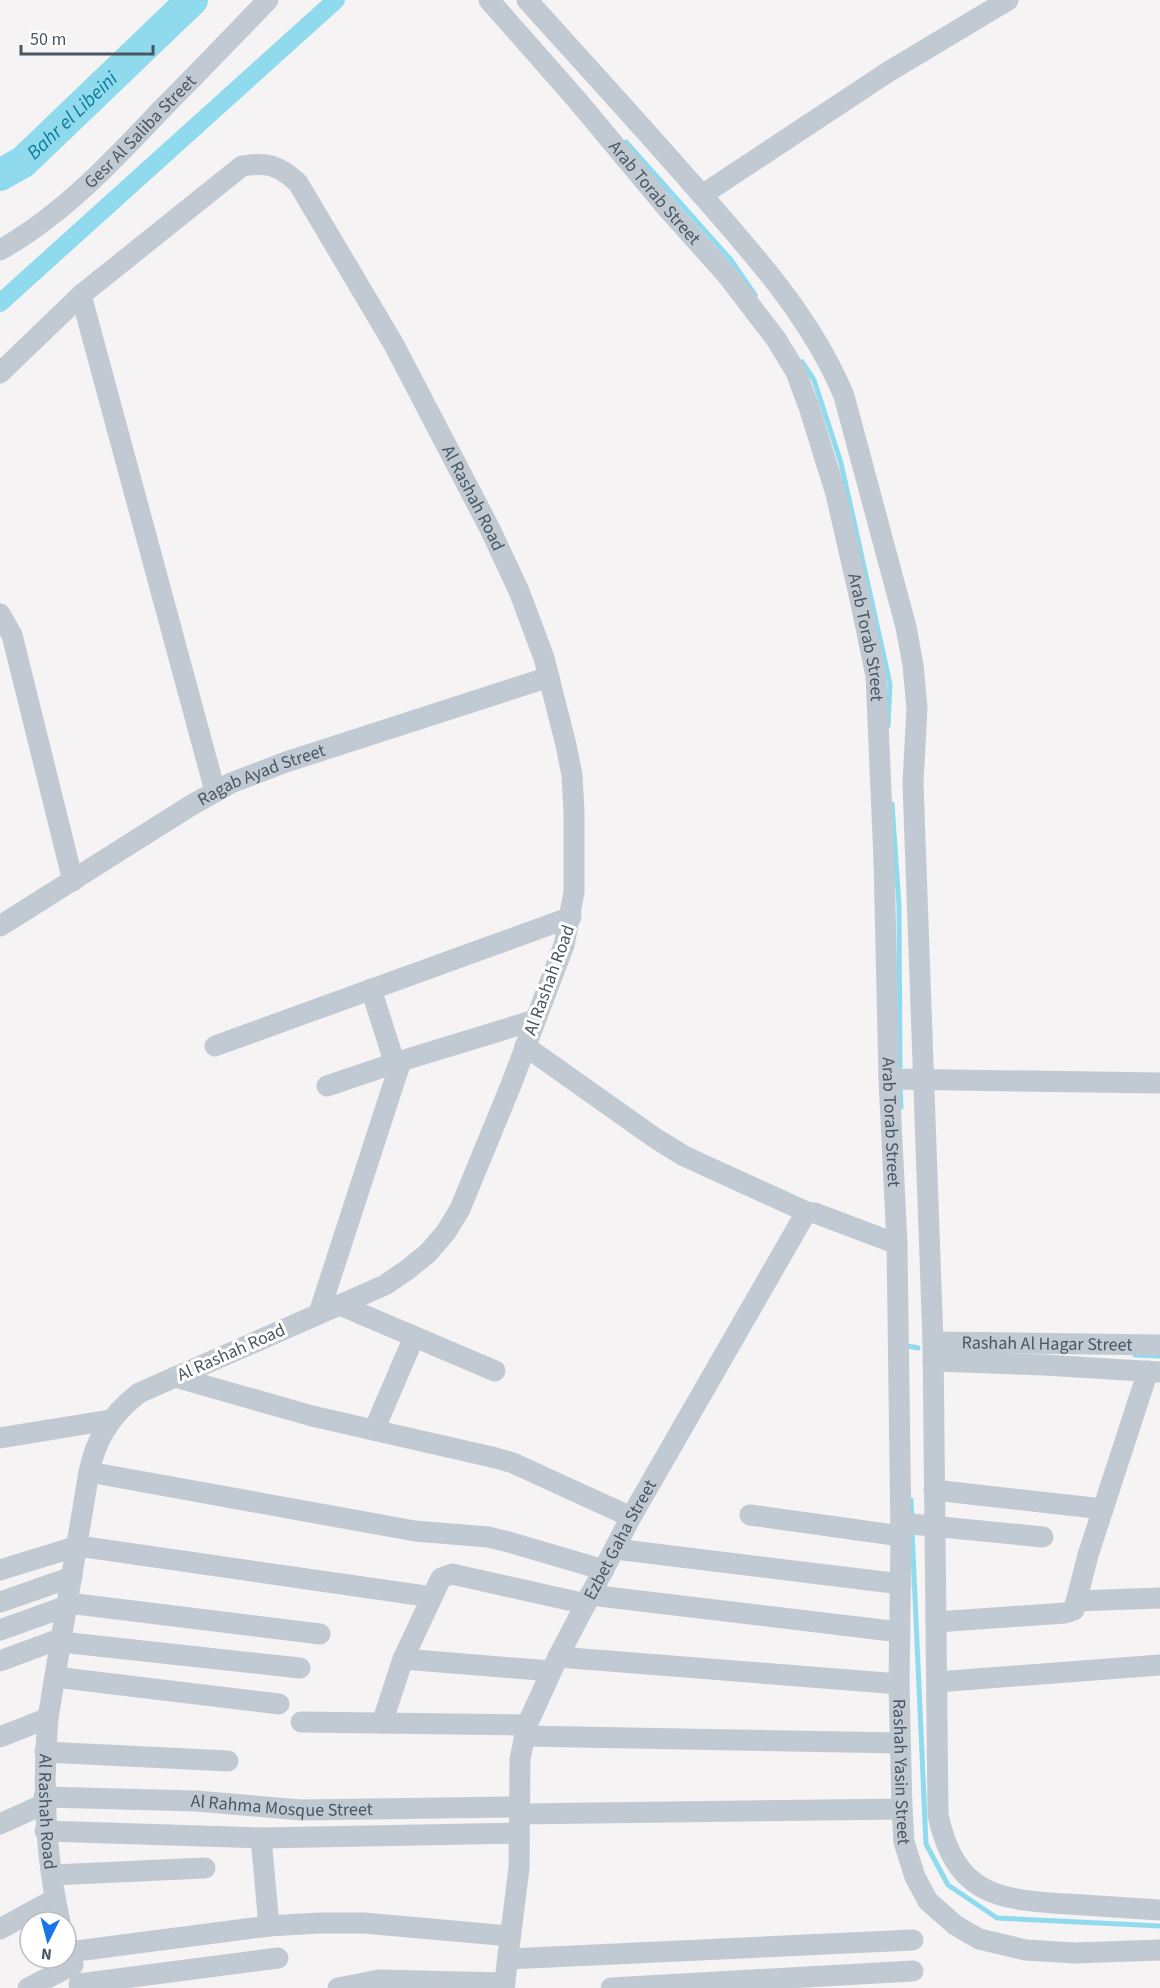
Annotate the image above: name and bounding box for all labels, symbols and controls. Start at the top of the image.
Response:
scale bar [21,18,153,56]
text: 50 m [30,27,66,52]
water label: Bahr el Libeini [21,65,124,166]
street label: Gesr Al Saliba Street [79,69,202,195]
street label: Arab Torab Street [603,135,706,250]
street label: Al Rashah Road [435,441,511,555]
street label: Arab Torab Street [842,571,889,702]
street label: Ragab Ayad Street [193,738,329,812]
street label: Al Rashah Road [518,922,581,1039]
street label: Arab Torab Street [876,1057,906,1188]
street label: Al Rashah Road [173,1318,289,1387]
street label: Rashah Al Hagar Street [961,1330,1133,1358]
street label: Ezbet Gaha Street [578,1475,663,1605]
street label: Rashah Yasin Street [886,1698,916,1846]
street label: Al Rashah Road [32,1754,63,1871]
street label: Al Rahma Mosque Street [190,1789,373,1823]
north arrow [18,1910,78,1970]
text: N [40,1942,53,1965]

